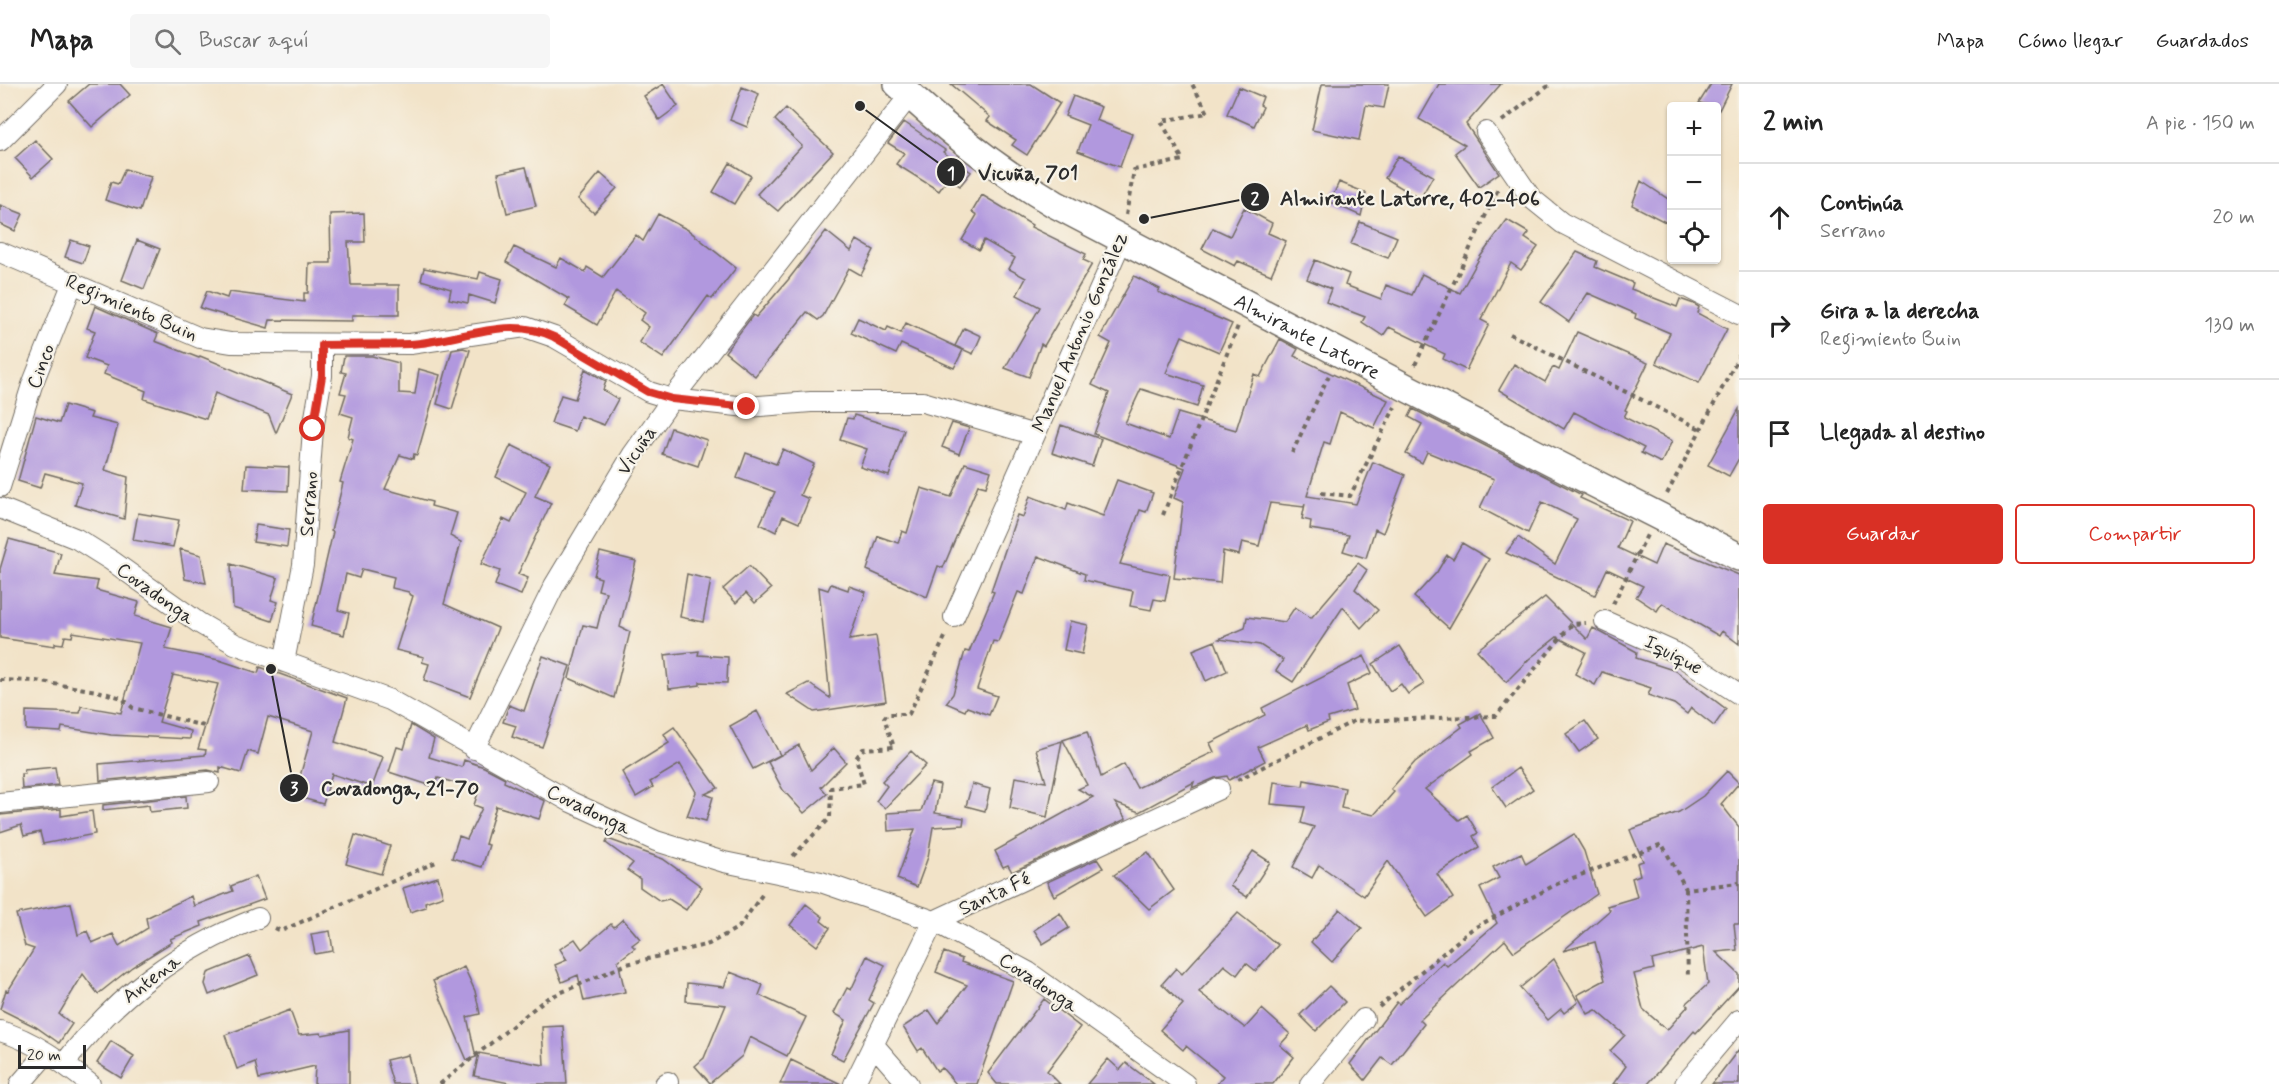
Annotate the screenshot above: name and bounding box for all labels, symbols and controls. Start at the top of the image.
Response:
search box [130,14,550,68]
text: Mapa [30,23,94,60]
icon: search [151,25,184,58]
text: Buscar aquí [199,27,309,55]
text: Mapa [1937,27,1985,55]
text: Cómo llegar [2018,27,2123,55]
text: Guardados [2156,27,2249,55]
map controls [1667,102,1721,264]
button: + [1667,102,1721,156]
text: 2 min [1763,106,1824,140]
text: A pie · 150 m [2146,110,2255,137]
callout: Vicuña, 701 [936,153,1091,192]
button: − [1667,156,1721,210]
text: Vicuña, 701 [978,160,1078,188]
text: 1 [947,162,955,186]
callout: Almirante Latorre, 402-406 [1240,178,1550,217]
text: Almirante Latorre, 402-406 [1280,185,1540,213]
text: 2 [1251,187,1260,211]
text: Continúa [1820,190,1904,218]
icon: ahead [1763,201,1796,234]
text: 20 m [2212,204,2255,231]
button: locate [1667,210,1721,264]
text: Serrano [1820,218,1885,245]
street label: Manuel Antonio González [1026,228,1135,437]
street label: Regimiento Buin [60,268,202,350]
street label: Almirante Latorre [1229,288,1385,387]
text: Gira a la derecha [1820,298,1980,326]
icon: right [1763,309,1796,342]
text: 130 m [2204,312,2255,339]
text: Regimiento Buin [1820,326,1961,353]
street label: Cinco [21,340,62,393]
route end [733,393,759,419]
route start [299,415,325,441]
icon: arrive [1763,417,1796,450]
text: Llegada al destino [1820,419,1985,447]
street label: Vicuña [611,421,664,481]
street label: Serrano [294,471,325,538]
button: Guardar [1763,504,2003,564]
button: Compartir [2015,504,2255,564]
street label: Covadonga [110,557,200,633]
street label: Iquique [1639,629,1707,682]
callout: Covadonga, 21-70 [279,769,492,808]
text: Covadonga, 21-70 [321,775,479,805]
text: 3 [290,777,299,801]
street label: Covadonga [541,778,636,844]
street label: Santa Fé [954,866,1035,923]
street label: Covadonga [993,947,1084,1021]
street label: Antena [117,948,187,1010]
scale bar [18,1042,86,1070]
text: 20 m [27,1045,61,1066]

